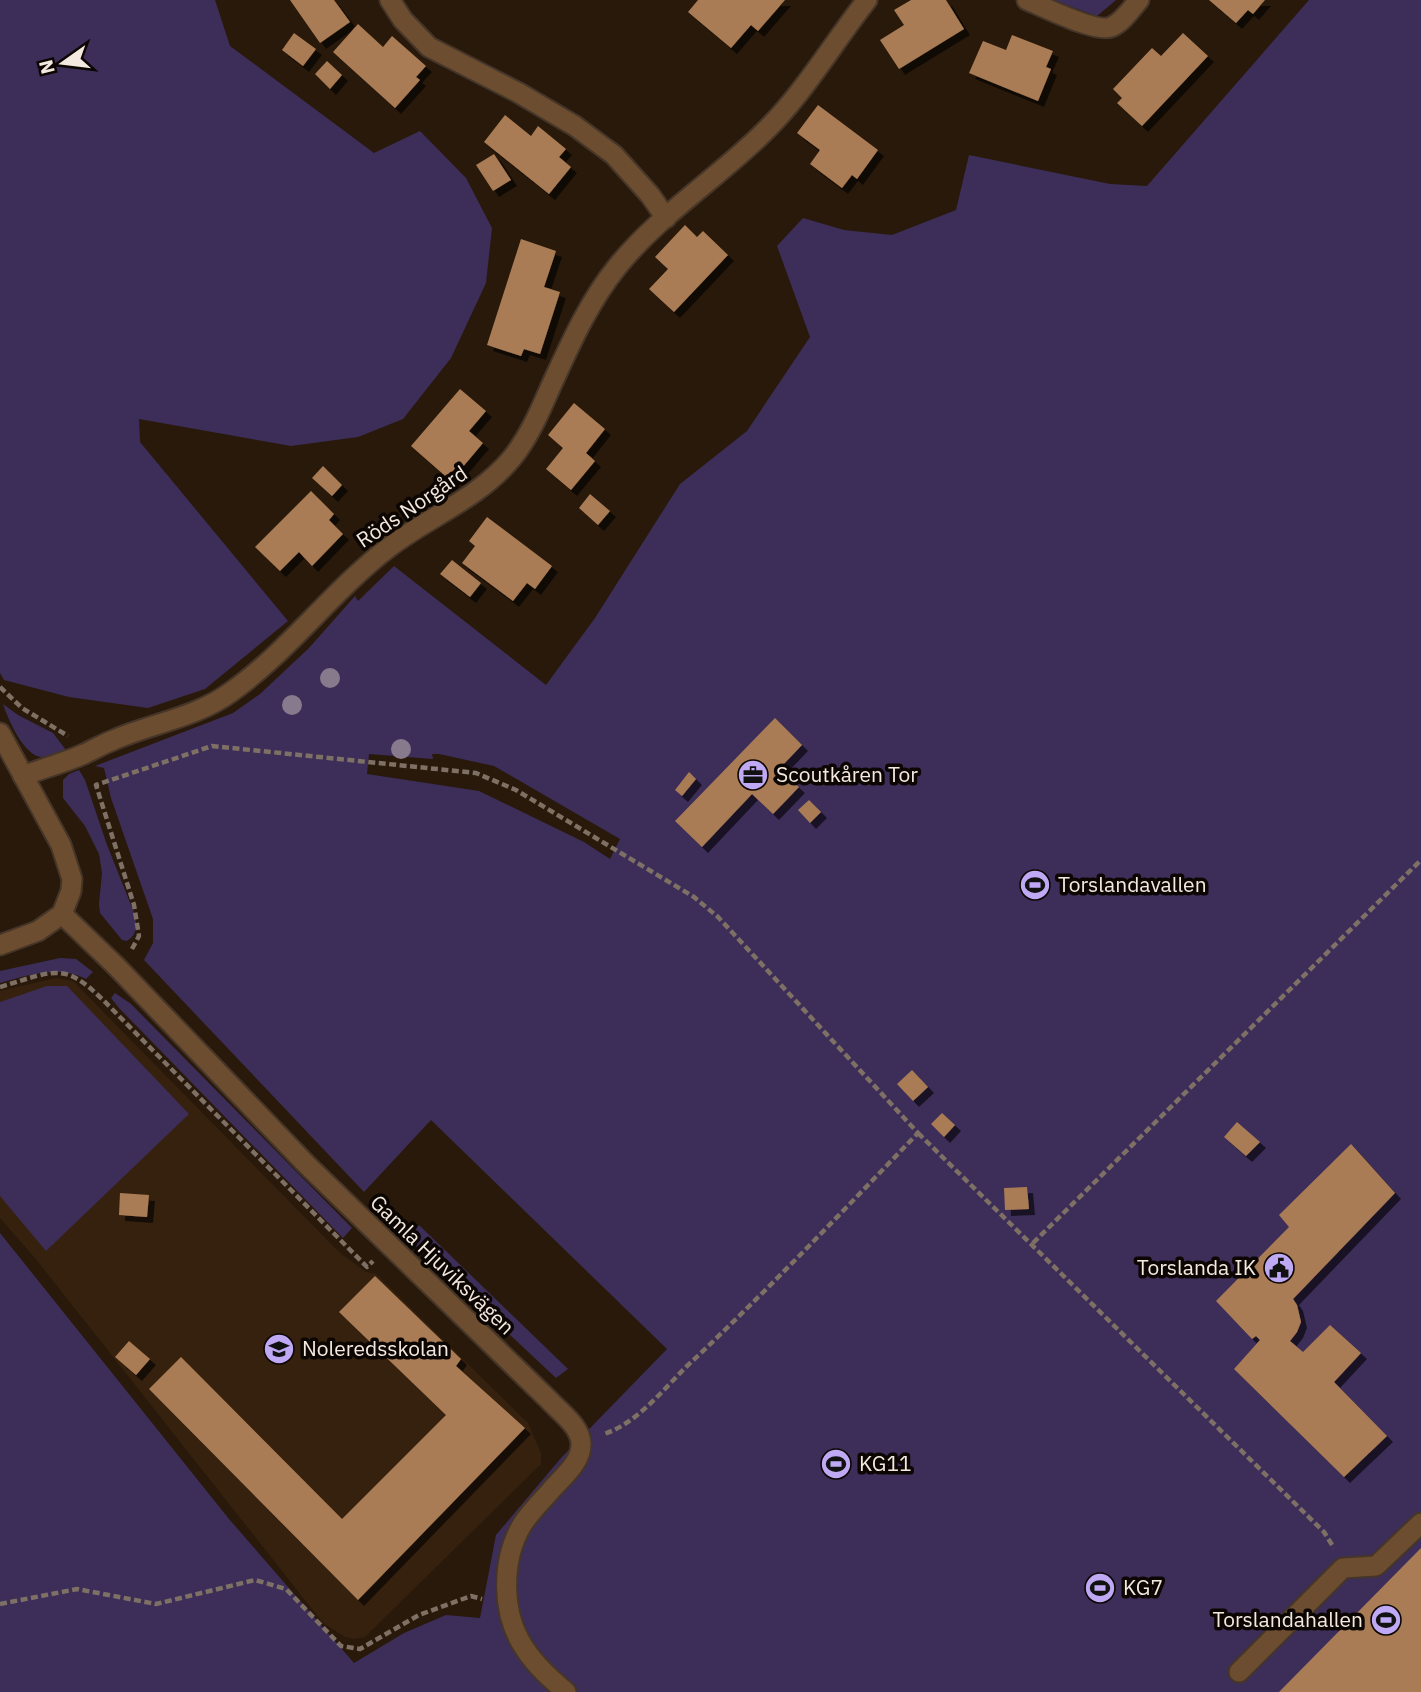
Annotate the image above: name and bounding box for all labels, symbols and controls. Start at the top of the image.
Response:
north arrow [28,28,98,98]
text: N [33,58,60,77]
street label: Röds Norgård [351,459,472,554]
office icon: Scoutkåren Tor [736,758,770,792]
place label: Scoutkåren Tor [776,760,918,788]
sports icon: Torslandavallen [1018,868,1052,902]
place label: Torslandavallen [1058,870,1207,898]
street label: Gamla Hjuviksvägen [365,1188,521,1340]
public building icon: Torslanda IK [1262,1251,1296,1285]
place label: Torslanda IK [1137,1253,1256,1281]
school or university icon: Noleredsskolan [262,1332,296,1366]
place label: Noleredsskolan [302,1334,449,1362]
sports icon: KG11 [819,1447,853,1481]
place label: KG11 [859,1449,912,1477]
sports icon: KG7 [1083,1571,1117,1605]
place label: KG7 [1123,1573,1163,1601]
sports icon: Torslandahallen [1369,1603,1403,1637]
place label: Torslandahallen [1212,1605,1363,1633]

